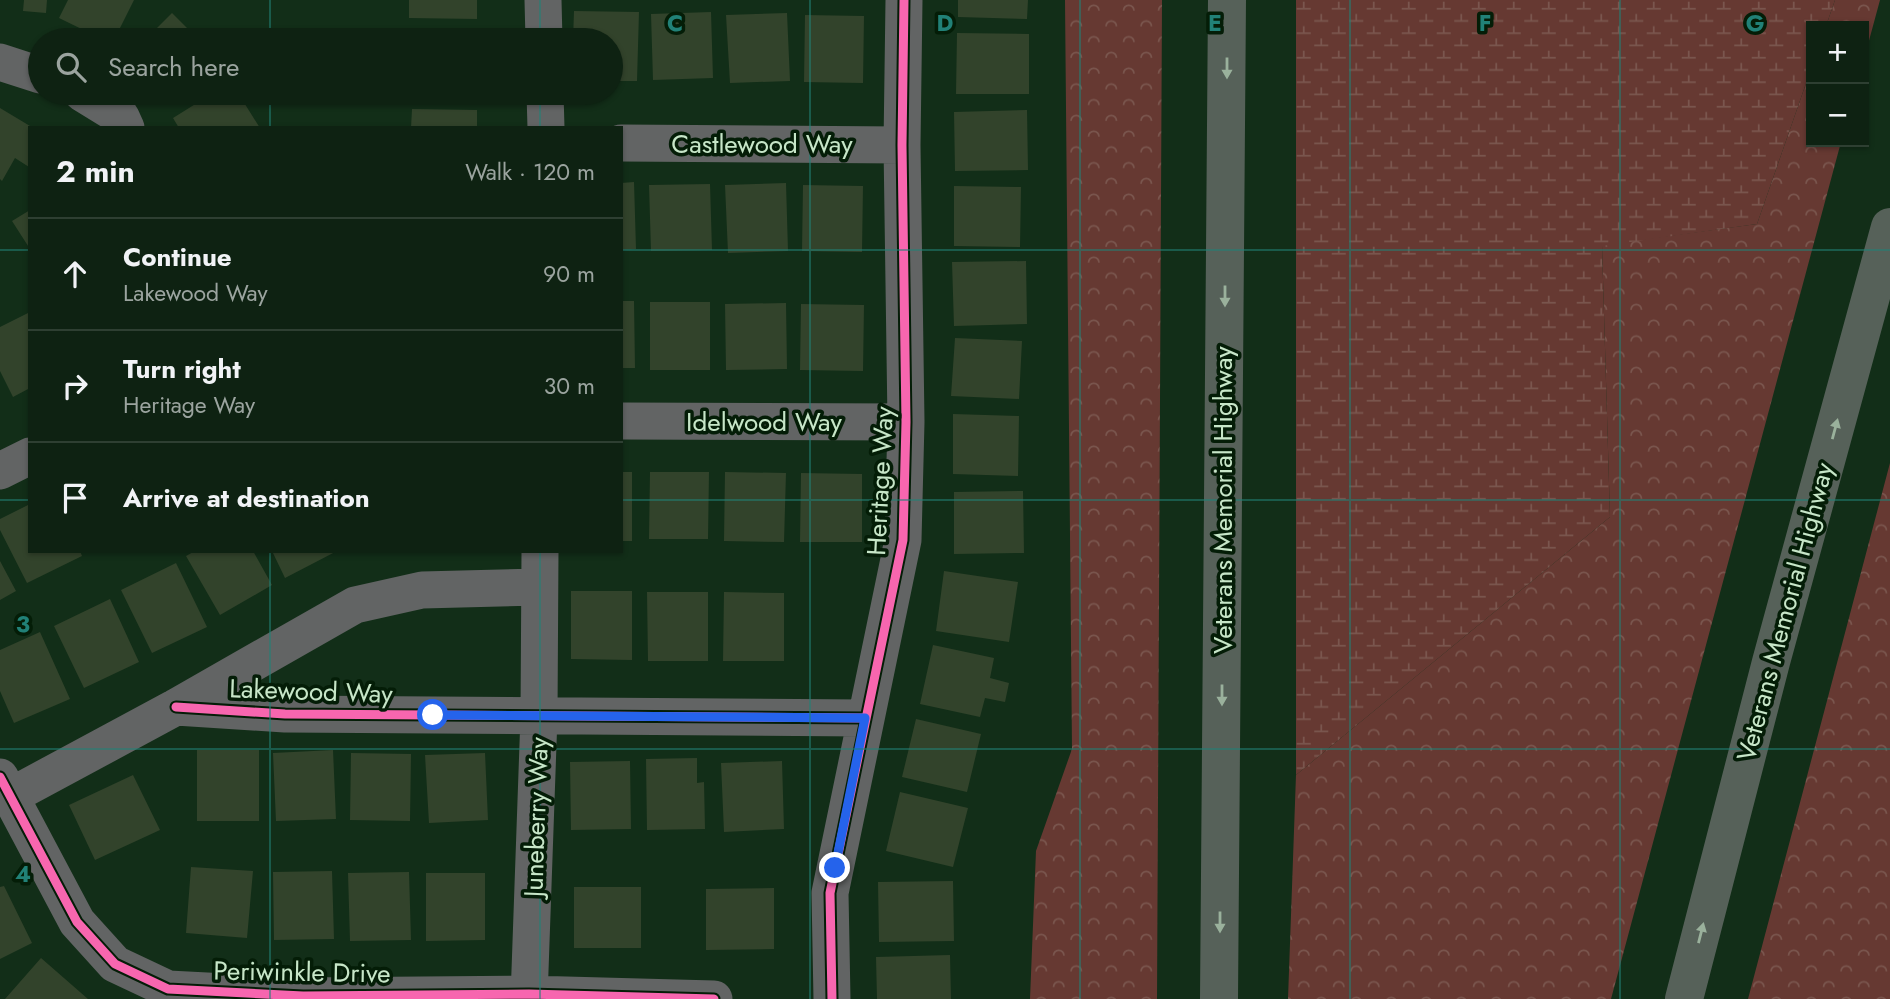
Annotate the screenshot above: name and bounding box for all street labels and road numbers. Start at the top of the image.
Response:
street label: Castlewood Way [671,125,853,163]
street label: Veterans Memorial Highway [1204,346,1242,654]
street label: Idelwood Way [686,403,842,441]
street label: Heritage Way [857,405,903,557]
street label: Veterans Memorial Highway [1727,458,1843,765]
street label: Lakewood Way [229,669,394,713]
street label: Juneberry Way [514,736,558,901]
street label: Periwinkle Drive [213,951,391,993]

